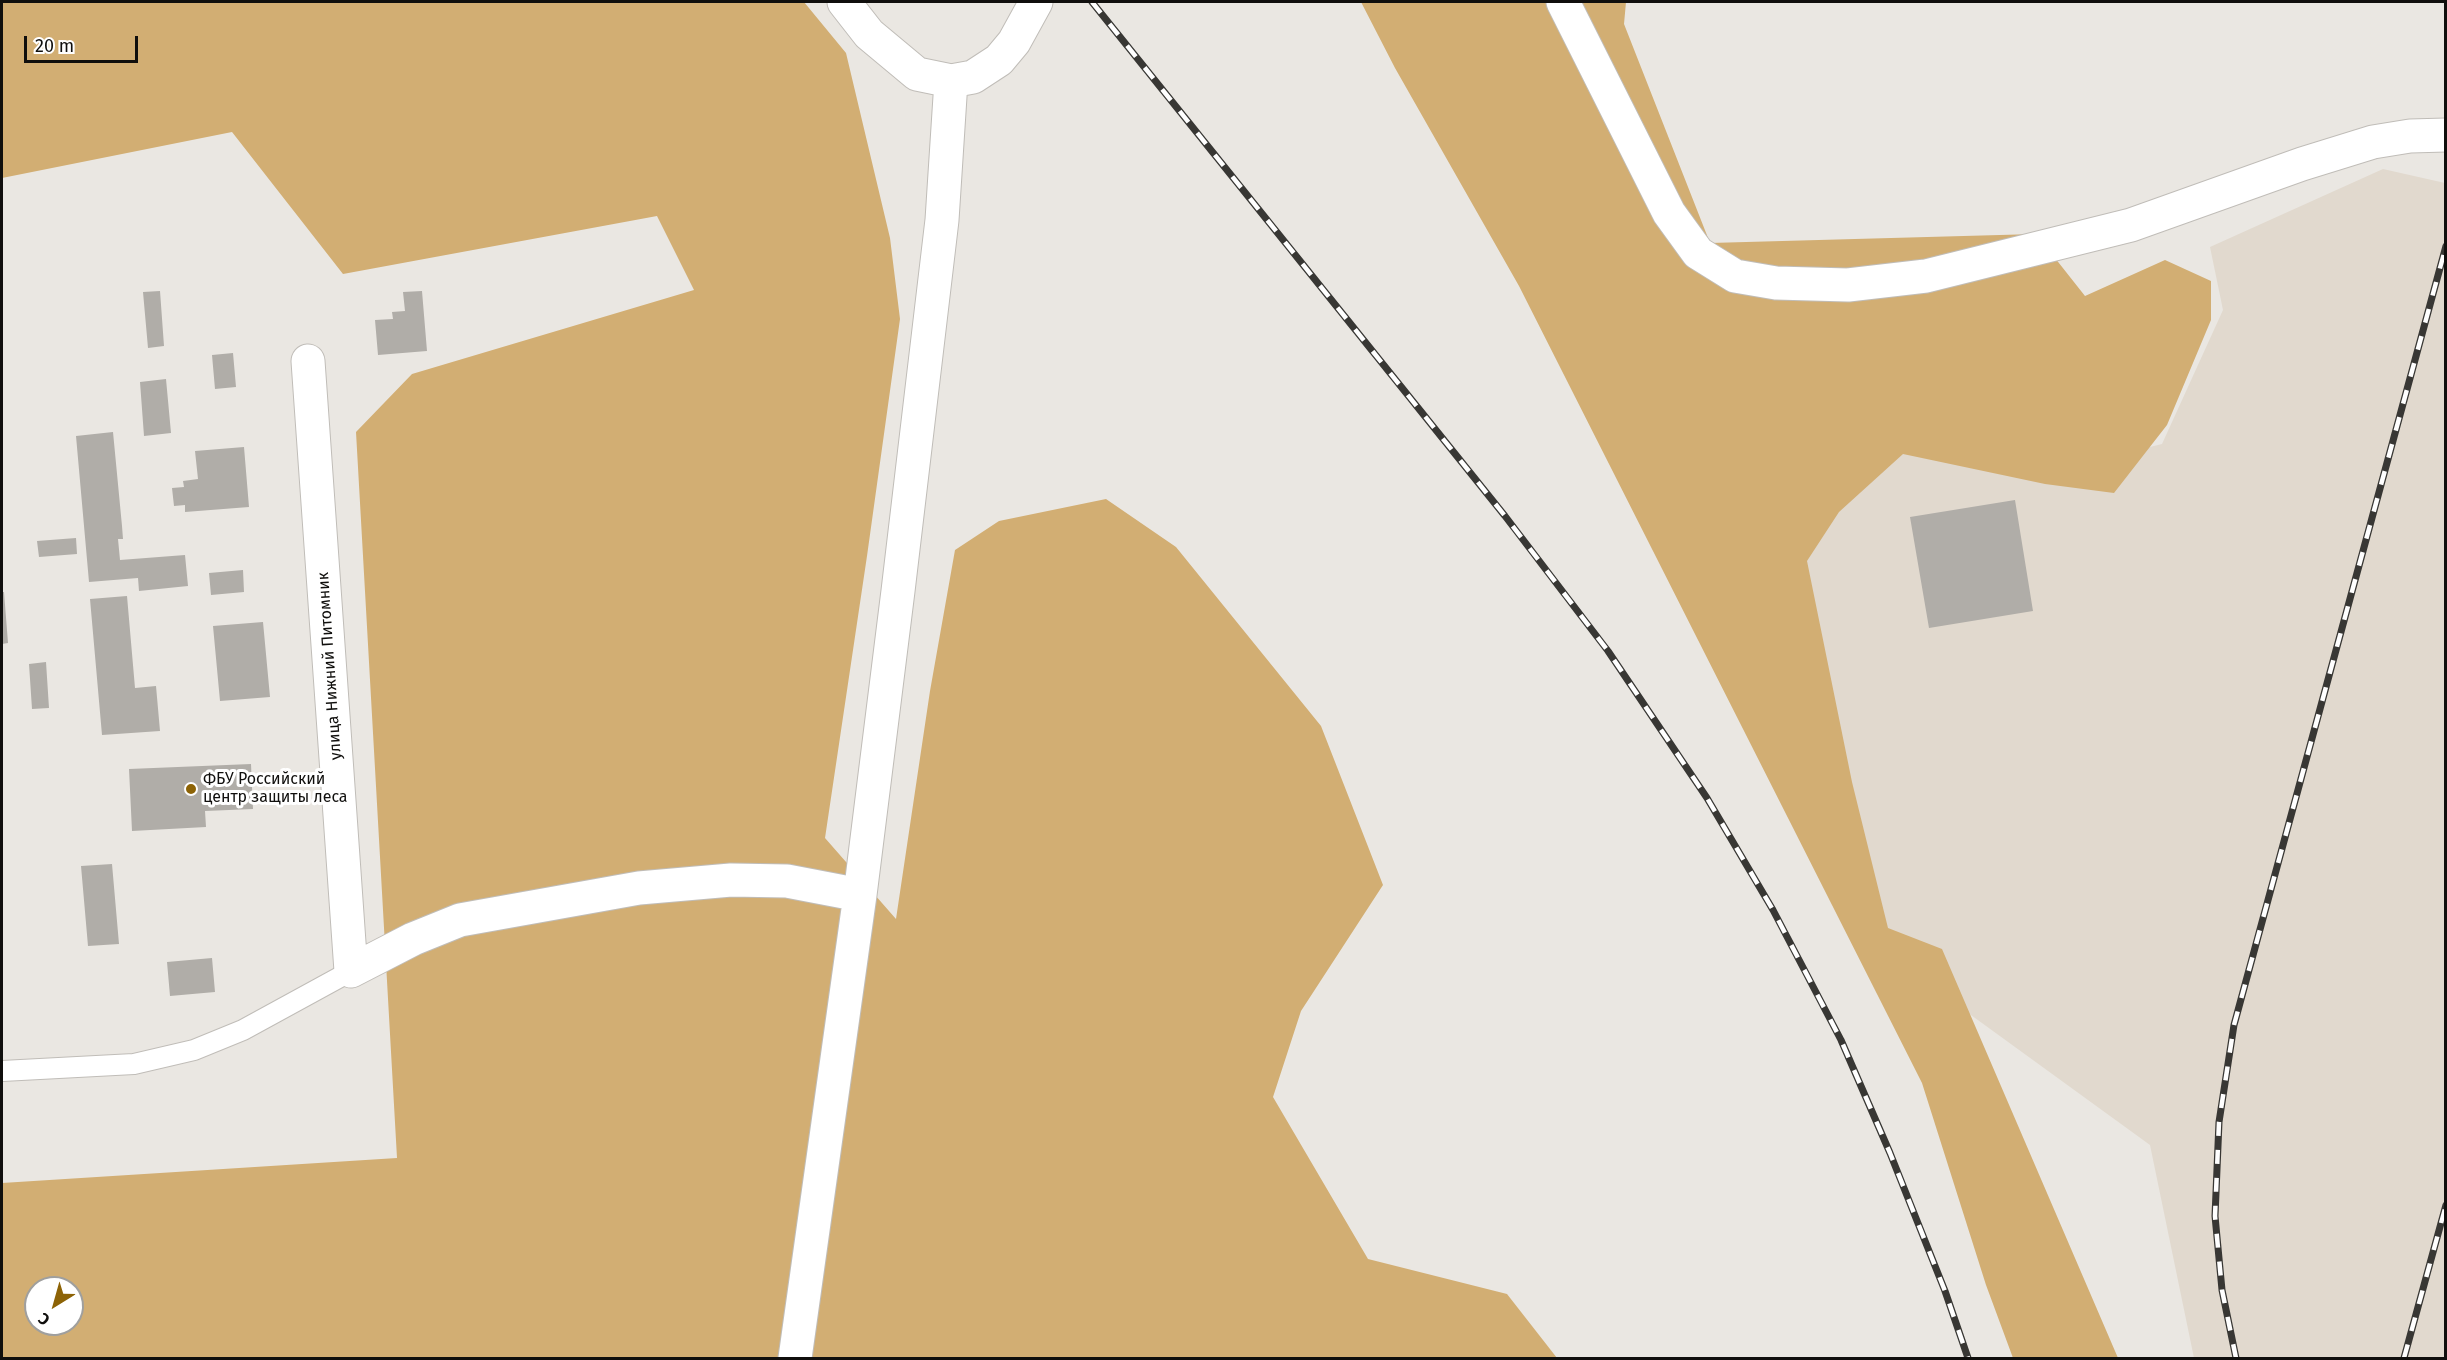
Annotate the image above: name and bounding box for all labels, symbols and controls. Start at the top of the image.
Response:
scale bar [27,24,141,62]
text: 20 m [35,35,74,57]
street label: улица Нижний Питомник [314,571,346,761]
place label: ФБУ Российский центр защиты леса [203,770,348,808]
marker: ФБУ Российский центр защиты леса [184,782,198,796]
north arrow [24,1276,84,1336]
text: С [35,1309,53,1330]

